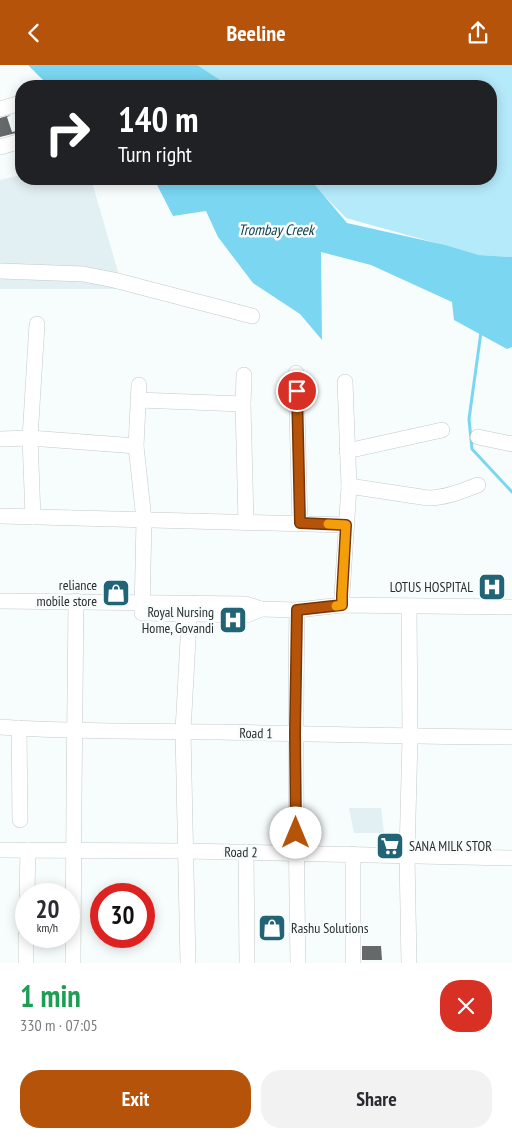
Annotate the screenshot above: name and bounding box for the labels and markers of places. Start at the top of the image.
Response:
pin [276,370,318,412]
hospital icon: LOTUS HOSPITAL [477,572,507,602]
place label: reliance mobile store [37,576,97,610]
shop icon: reliance mobile store [101,578,131,608]
place label: LOTUS HOSPITAL [390,578,473,596]
place label: Royal Nursing Home, Govandi [142,603,214,637]
hospital icon: Royal Nursing Home, Govandi [218,605,248,635]
supermarket icon: SANA MILK STOR [375,831,405,861]
place label: SANA MILK STOR [409,837,492,855]
shop icon: Rashu Solutions [257,913,287,943]
place label: Rashu Solutions [291,919,369,937]

